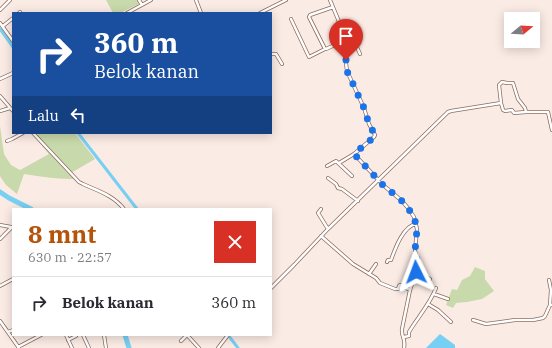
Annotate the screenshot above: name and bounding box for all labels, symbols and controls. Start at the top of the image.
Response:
north arrow [504,12,540,48]
map controls [504,12,540,48]
pin [329,19,363,60]
text: 360 m [94,24,178,61]
icon: arrive [335,25,357,47]
icon: right [28,28,80,80]
text: Belok kanan [94,60,199,83]
icon: left [67,104,89,126]
text: Lalu [28,106,59,125]
text: 8 mnt [28,218,96,250]
button: close [214,221,256,263]
text: 630 m · 22:57 [28,249,112,266]
position arrow [395,251,437,293]
icon: right [28,292,50,314]
text: Belok kanan [62,293,154,312]
text: 360 m [211,293,256,312]

